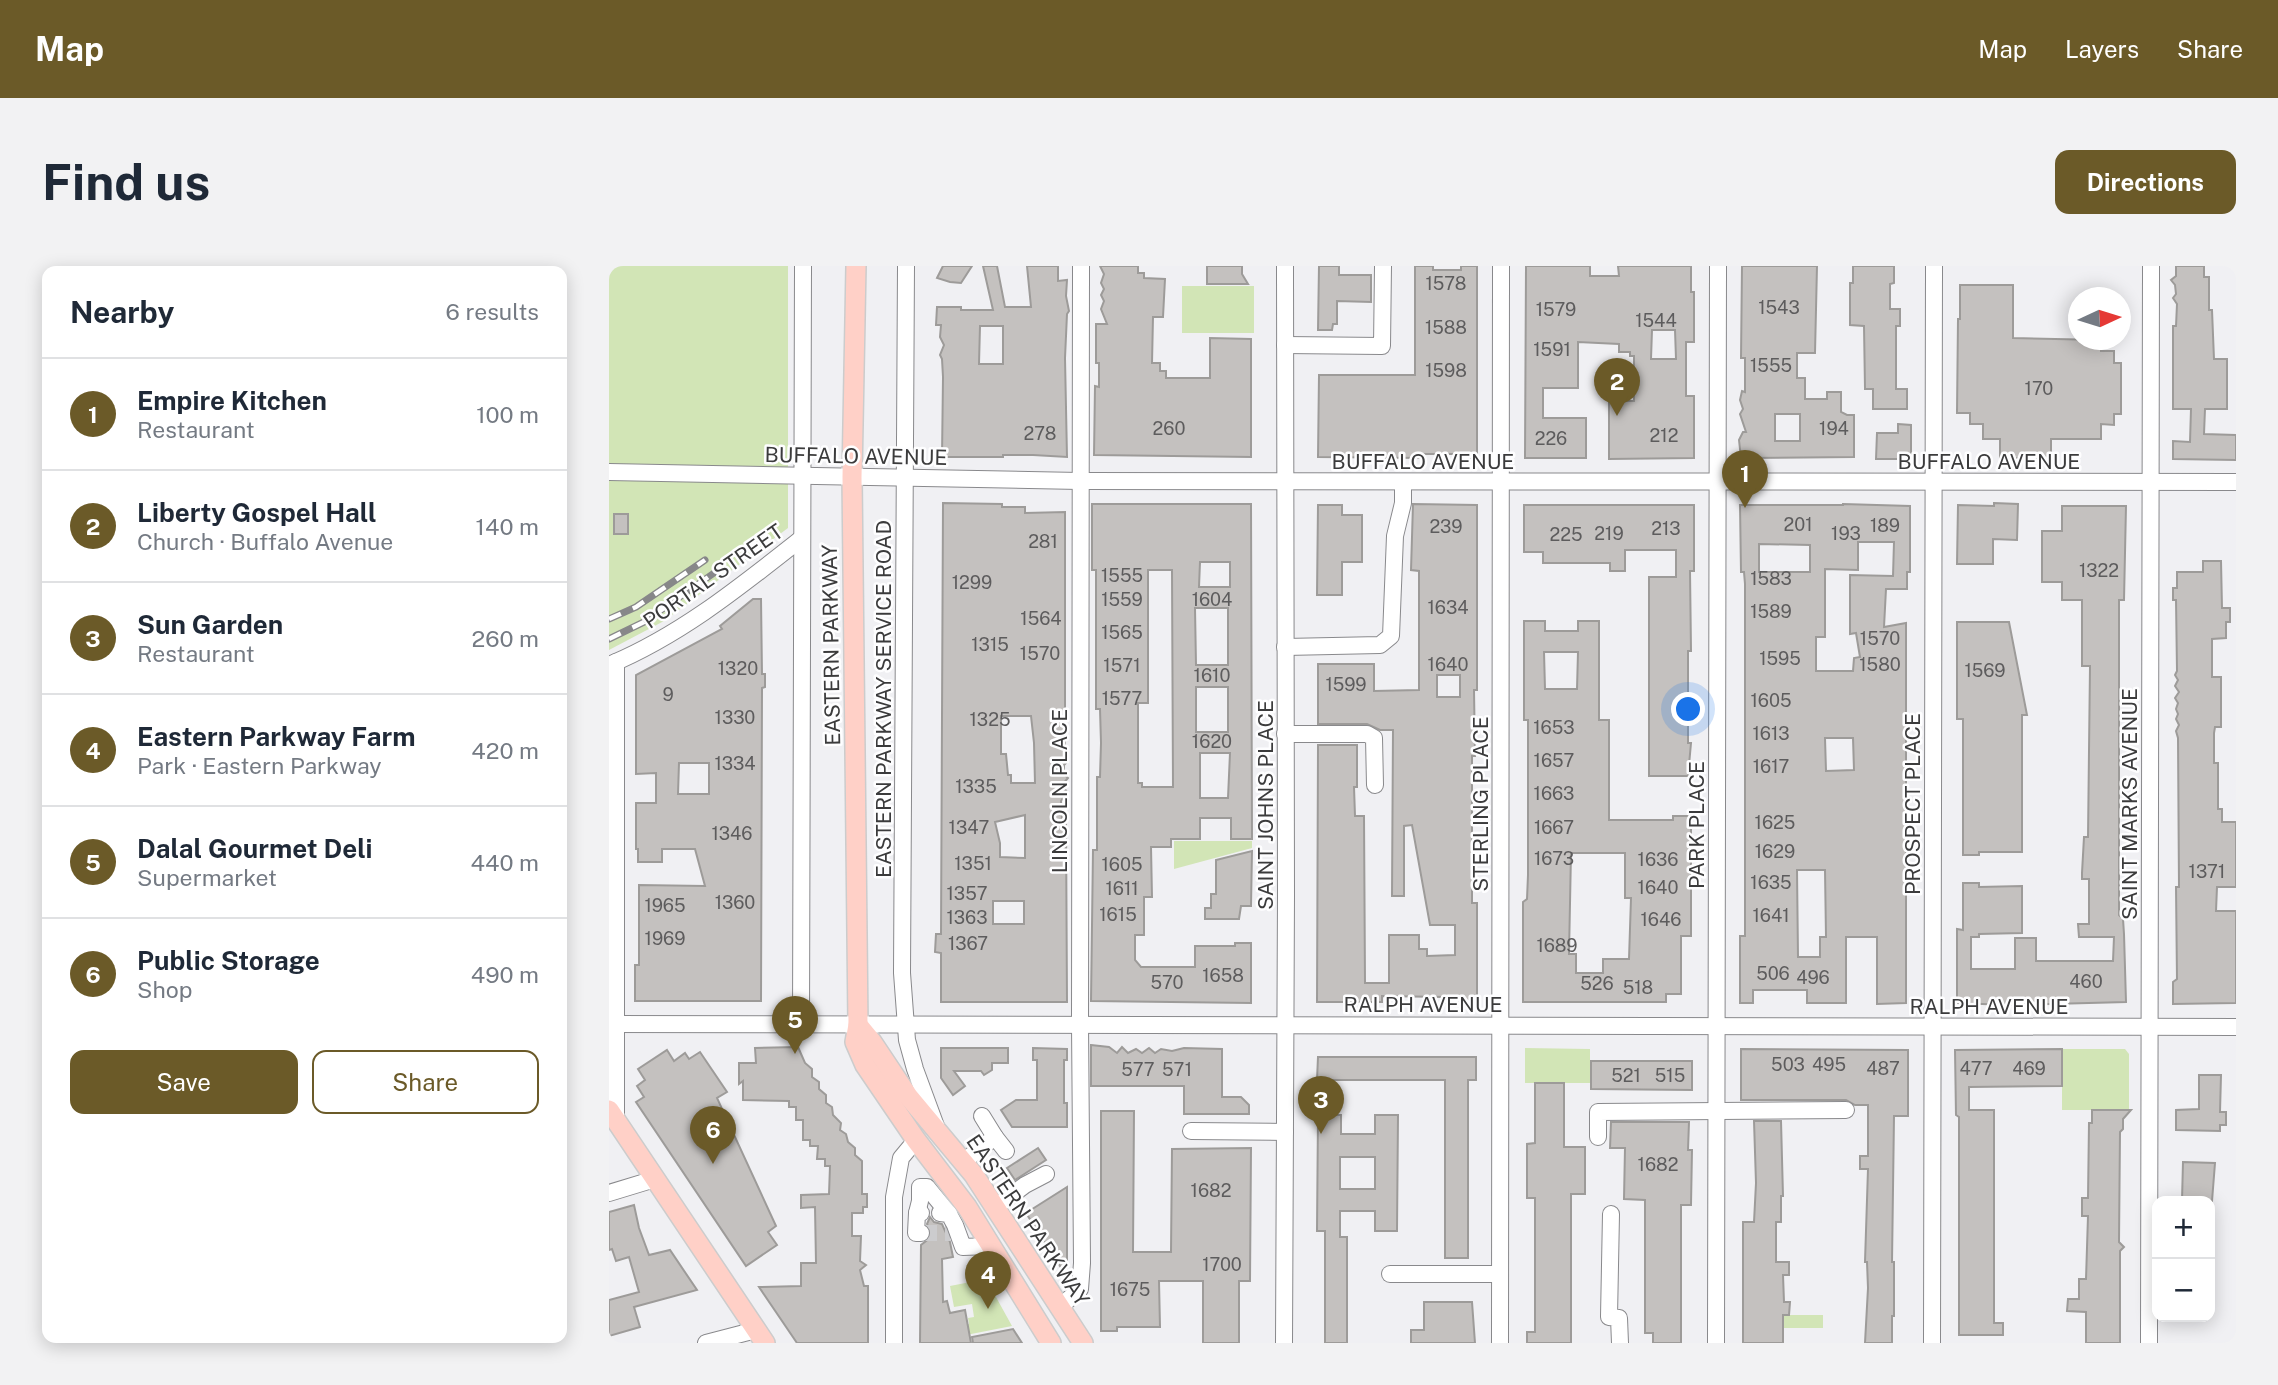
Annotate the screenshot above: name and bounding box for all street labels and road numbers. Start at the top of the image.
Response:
street label: BUFFALO AVENUE [764,442,948,470]
street label: BUFFALO AVENUE [1332,449,1514,474]
street label: BUFFALO AVENUE [1898,449,2080,474]
street label: PORTAL STREET [638,518,788,634]
street label: EASTERN PARKWAY SERVICE ROAD [871,520,896,878]
street label: EASTERN PARKWAY [817,544,845,746]
street label: SAINT MARKS AVENUE [2117,688,2142,920]
street label: SAINT JOHNS PLACE [1253,700,1278,910]
street label: LINCOLN PLACE [1047,709,1072,873]
street label: PROSPECT PLACE [1900,713,1925,895]
street label: STERLING PLACE [1468,716,1493,892]
street label: PARK PLACE [1684,761,1709,889]
street label: RALPH AVENUE [1343,992,1503,1017]
street label: RALPH AVENUE [1909,994,2069,1019]
street label: EASTERN PARKWAY [961,1129,1095,1311]

